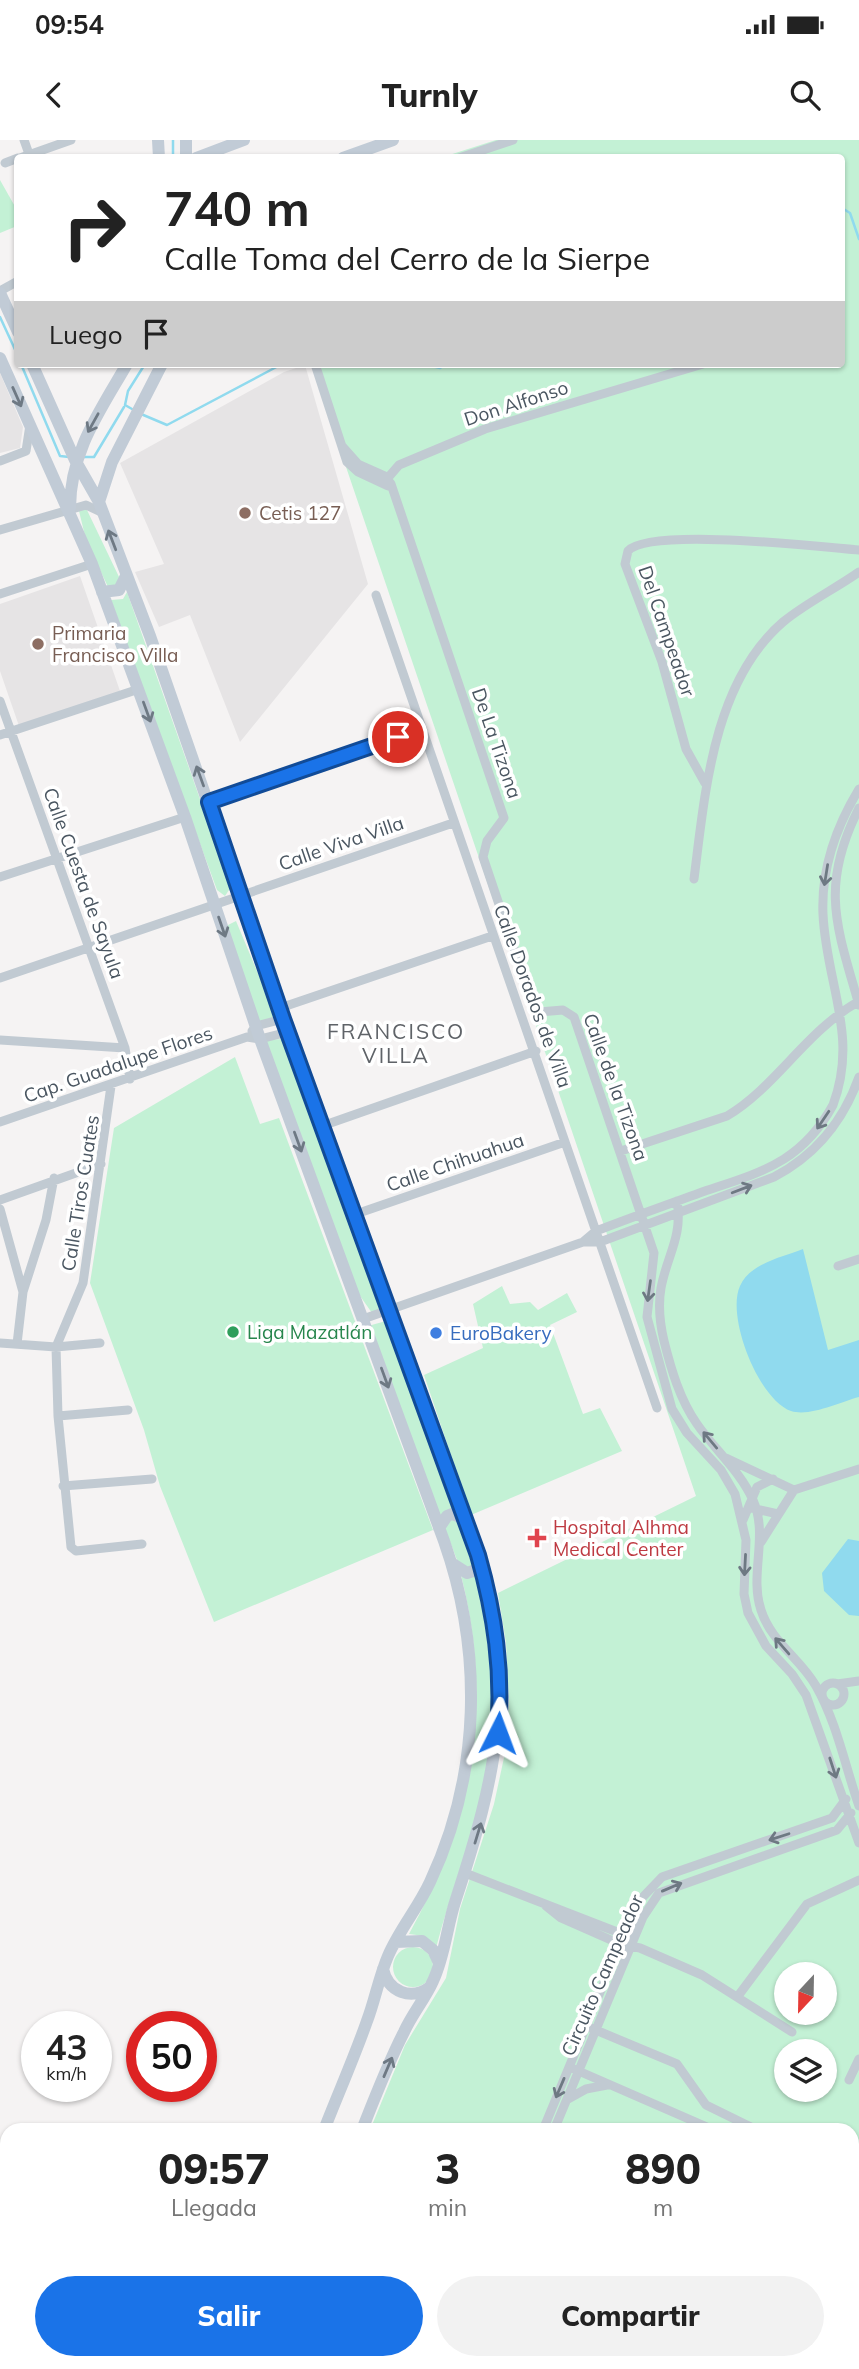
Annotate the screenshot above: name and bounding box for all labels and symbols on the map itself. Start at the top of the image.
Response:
street label: Don Alfonso [461,375,571,431]
one-way arrow [11,386,24,408]
one-way arrow [86,413,100,433]
place label: Cetis 127 [259,501,341,525]
marker: Cetis 127 [237,505,253,521]
one-way arrow [105,530,118,552]
street label: Del Campeador [633,562,701,700]
place label: Primaria Francisco Villa [52,621,178,667]
marker: Primaria Francisco Villa [30,636,46,652]
street label: De La Tizona [467,685,527,801]
one-way arrow [142,701,154,723]
pin [368,707,428,767]
one-way arrow [193,766,205,788]
street label: Calle Cuesta de Sayula [38,784,130,982]
street label: Calle Viva Villa [275,810,407,876]
one-way arrow [819,863,832,886]
street label: Calle Dorados de Villa [489,901,577,1091]
one-way arrow [217,916,229,938]
street label: Calle de la Tizona [578,1010,654,1164]
district label: FRANCISCO VILLA [327,1018,465,1068]
street label: Cap. Guadalupe Flores [20,1020,216,1108]
one-way arrow [816,1110,830,1130]
street label: Calle Tiros Cuates [56,1113,104,1273]
street label: Calle Chihuahua [383,1127,527,1197]
one-way arrow [293,1130,305,1152]
one-way arrow [731,1182,753,1195]
one-way arrow [642,1279,655,1302]
place label: Liga Mazatlán [247,1320,372,1344]
place label: EuroBakery [450,1321,552,1345]
marker: Liga Mazatlán [225,1324,241,1340]
marker: EuroBakery [428,1325,444,1341]
one-way arrow [379,1367,392,1389]
one-way arrow [702,1432,718,1450]
place label: Hospital Alhma Medical Center [553,1515,689,1561]
marker: Hospital Alhma Medical Center [527,1528,547,1548]
one-way arrow [739,1553,752,1576]
one-way arrow [774,1637,790,1655]
position arrow [461,1696,535,1770]
one-way arrow [828,1756,841,1778]
one-way arrow [472,1822,485,1844]
one-way arrow [768,1831,790,1844]
one-way arrow [661,1880,682,1893]
street label: Circuito Campeador [556,1890,649,2060]
north arrow [774,1962,836,2025]
speed limit sign: 50 [126,2011,217,2102]
one-way arrow [382,2056,395,2078]
one-way arrow [553,2076,566,2098]

